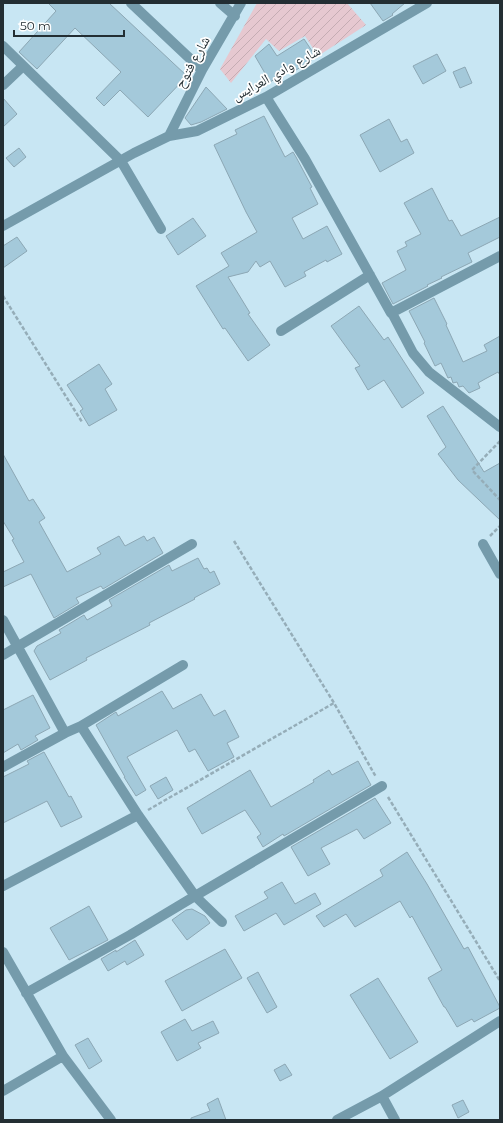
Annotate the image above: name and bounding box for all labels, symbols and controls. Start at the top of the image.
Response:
scale bar [14,12,124,38]
text: 50 m [20,18,51,33]
street label: شارع فتوح [170,33,214,92]
street label: شارع وادي العرايس [229,41,325,107]

